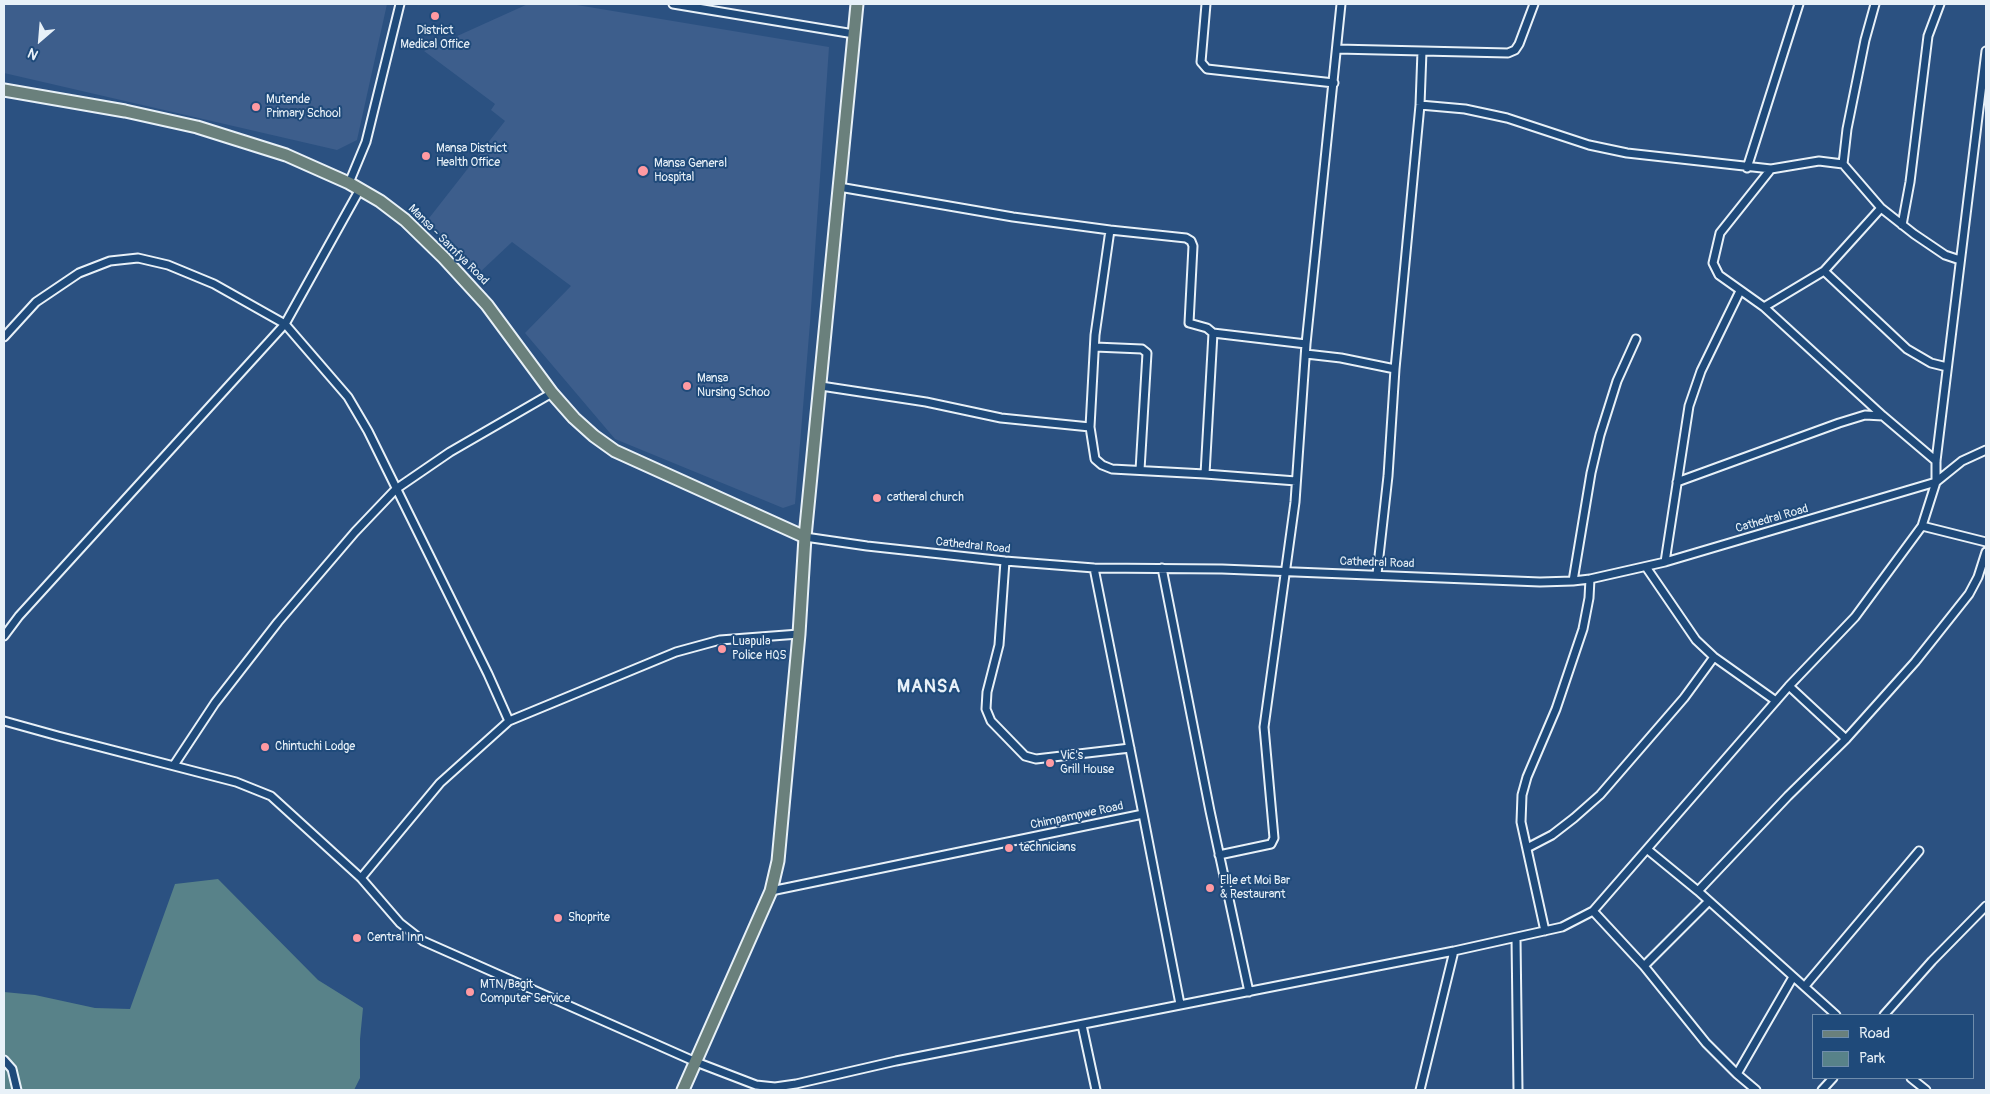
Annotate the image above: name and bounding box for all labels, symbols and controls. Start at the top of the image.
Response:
marker: District Medical Office [429,10,441,22]
north arrow [15,15,65,65]
place label: District Medical Office [400,24,470,52]
text: N [25,44,41,64]
place label: Mutende Primary School [266,93,341,121]
marker: Mutende Primary School [250,101,262,113]
place label: Mansa District Health Office [436,142,507,170]
marker: Mansa District Health Office [420,150,432,162]
place label: Mansa General Hospital [654,157,727,185]
marker: Mansa General Hospital [636,164,650,178]
street label: Mansa - Samfya Road [405,202,491,288]
place label: Mansa Nursing Schoo [697,372,770,400]
marker: Mansa Nursing Schoo [681,380,693,392]
place label: catheral church [887,491,964,505]
marker: catheral church [871,492,883,504]
street label: Cathedral Road [1734,502,1810,536]
street label: Cathedral Road [935,535,1011,557]
street label: Cathedral Road [1339,554,1415,572]
place label: Luapula Police HQS [732,635,787,663]
marker: Luapula Police HQS [716,643,728,655]
district label: MANSA [896,676,962,698]
place label: Chintuchi Lodge [275,740,355,754]
marker: Chintuchi Lodge [259,741,271,753]
place label: Vic's Grill House [1060,749,1114,777]
marker: Vic's Grill House [1044,757,1056,769]
street label: Chimpampwe Road [1029,799,1125,833]
place label: technicians [1019,841,1076,855]
marker: technicians [1003,842,1015,854]
place label: Elle et Moi Bar & Restaurant [1220,874,1290,902]
marker: Elle et Moi Bar & Restaurant [1204,882,1216,894]
place label: Shoprite [568,911,610,925]
marker: Shoprite [552,912,564,924]
place label: Central Inn [367,931,424,945]
marker: Central Inn [351,932,363,944]
place label: MTN/Bagit Computer Service [480,978,570,1006]
marker: MTN/Bagit Computer Service [464,986,476,998]
legend [1812,1014,1975,1079]
text: Road [1859,1024,1890,1043]
text: Park [1859,1049,1885,1068]

